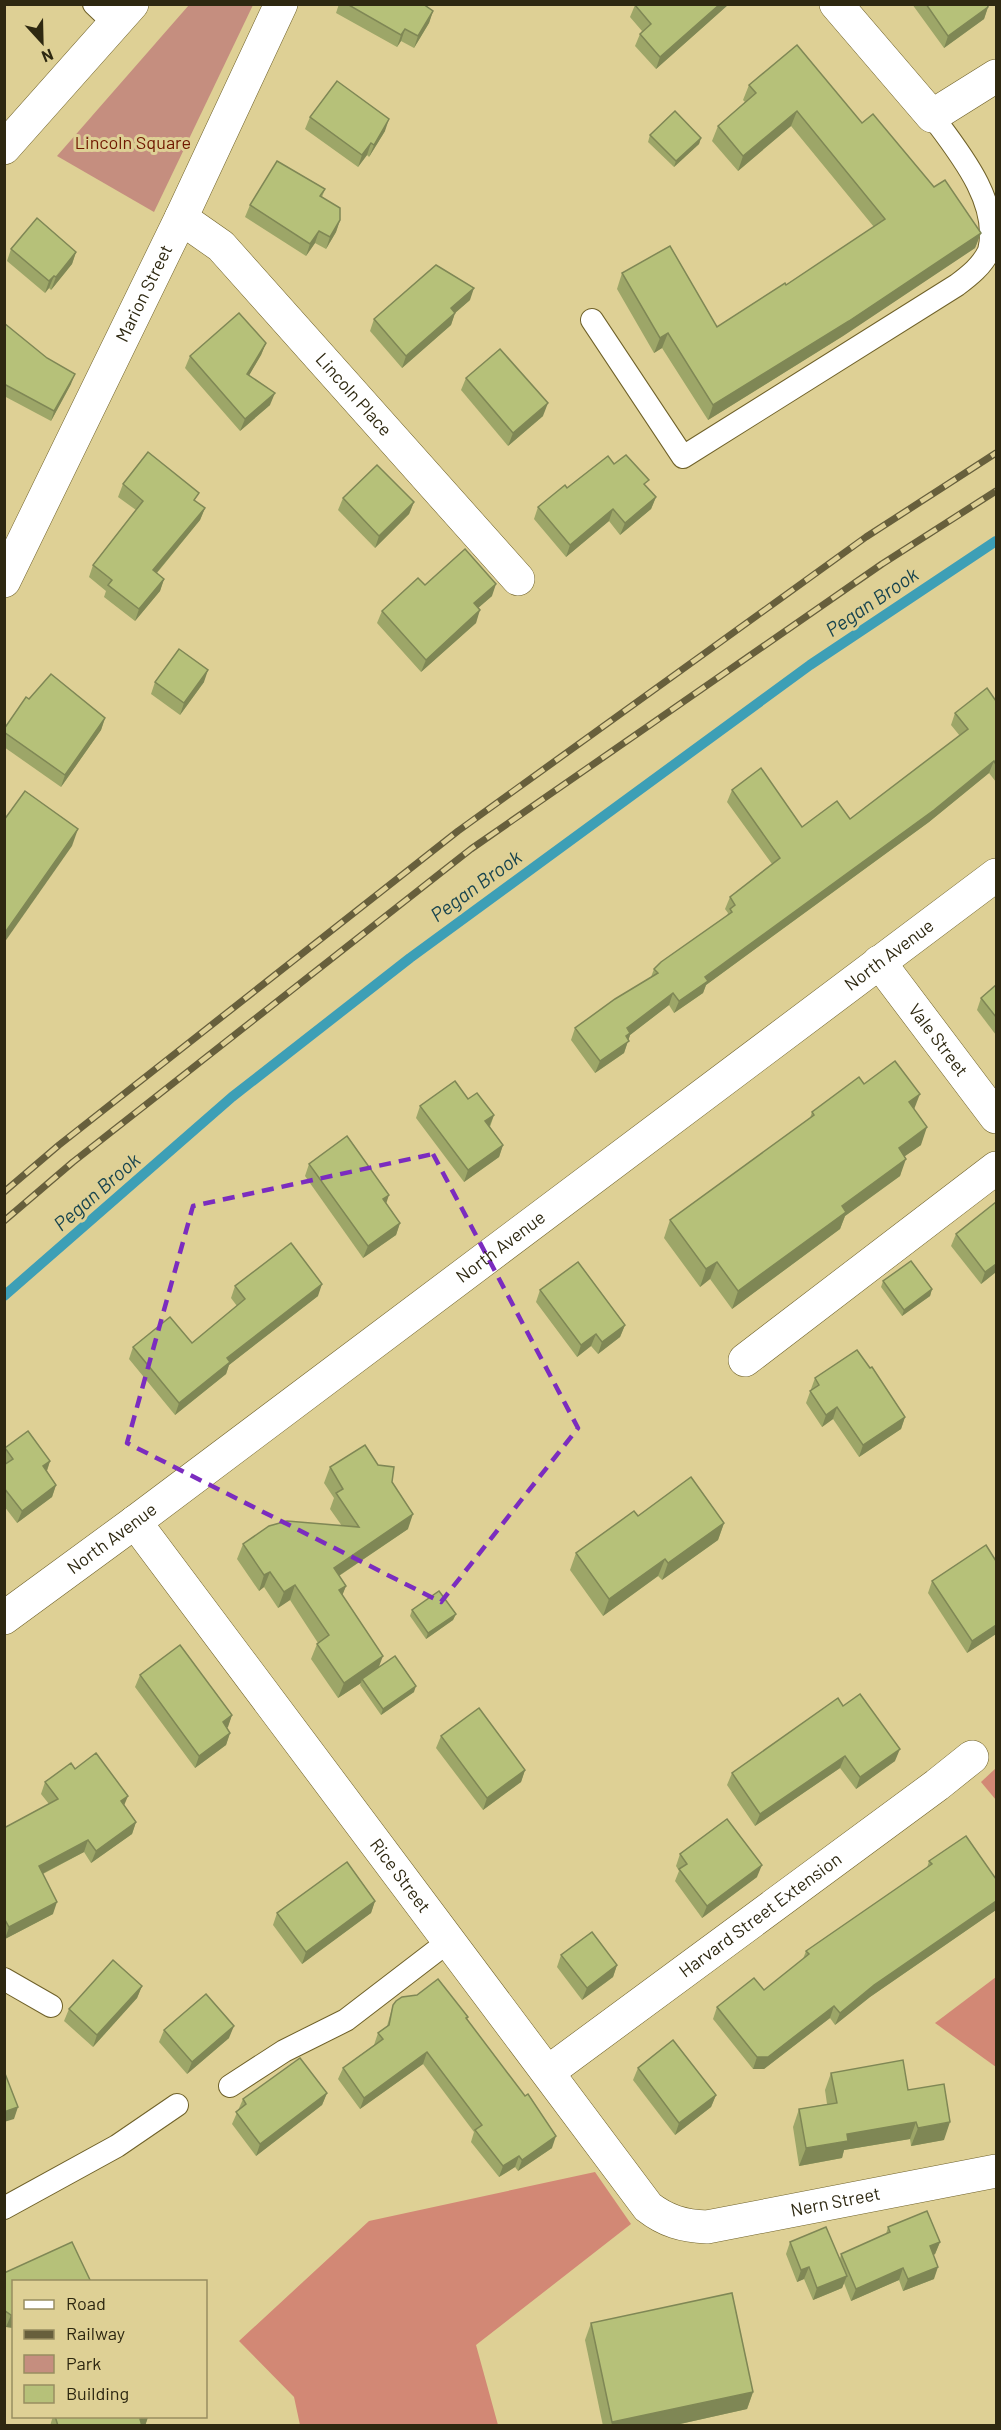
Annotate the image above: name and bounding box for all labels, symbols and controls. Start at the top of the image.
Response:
north arrow [12,12,72,72]
text: N [39,46,56,67]
park label: Lincoln Square [75,131,191,153]
street label: Marion Street [110,241,176,345]
street label: Lincoln Place [312,348,397,440]
water label: Pegan Brook [820,561,923,641]
water label: Pegan Brook [425,844,526,926]
street label: North Avenue [840,914,938,995]
street label: Vale Street [904,999,973,1080]
water label: Pegan Brook [48,1147,145,1235]
street label: North Avenue [451,1206,549,1287]
street label: North Avenue [62,1498,161,1578]
street label: Rice Street [366,1834,436,1917]
street label: Harvard Street Extension [674,1847,845,1982]
street label: Nern Street [789,2182,882,2221]
legend [12,2280,207,2418]
text: Road [66,2292,106,2314]
text: Railway [66,2322,125,2344]
text: Park [66,2352,101,2374]
text: Building [66,2382,129,2404]

